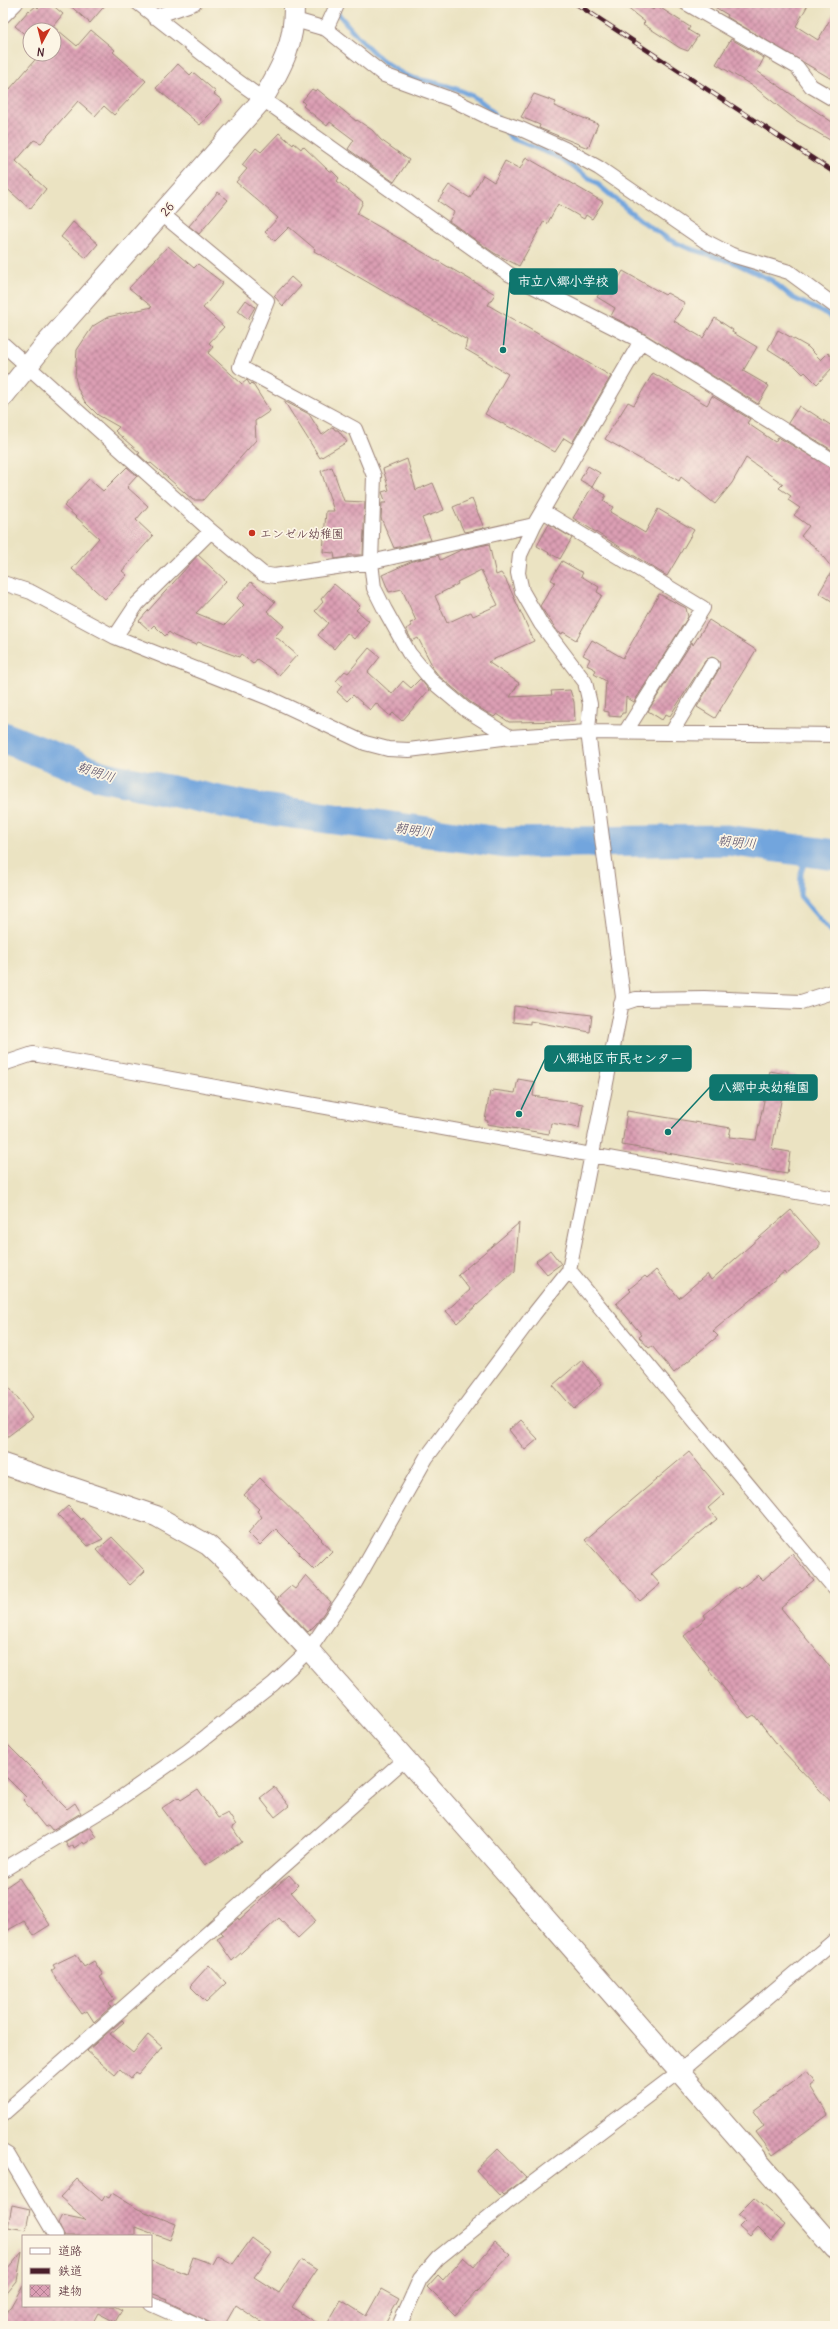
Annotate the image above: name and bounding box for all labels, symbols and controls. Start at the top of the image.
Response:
north arrow [22,22,62,62]
text: N [36,45,45,59]
street label: 26 [157,199,177,219]
callout: 市立八郷小学校 [510,269,617,294]
text: 市立八郷小学校 [517,273,609,290]
place label: エンゼル幼稚園 [260,526,344,541]
marker: エンゼル幼稚園 [247,528,257,538]
water label: 朝明川 [75,758,117,786]
water label: 朝明川 [393,819,435,841]
water label: 朝明川 [717,832,757,852]
callout: 八郷地区市民センター [545,1046,691,1071]
text: 八郷地区市民センター [553,1050,683,1067]
callout: 八郷中央幼稚園 [710,1075,817,1100]
text: 八郷中央幼稚園 [718,1079,810,1096]
legend [22,2235,152,2307]
text: 道路 [58,2243,82,2258]
text: 鉄道 [58,2263,82,2278]
text: 建物 [58,2283,82,2298]

